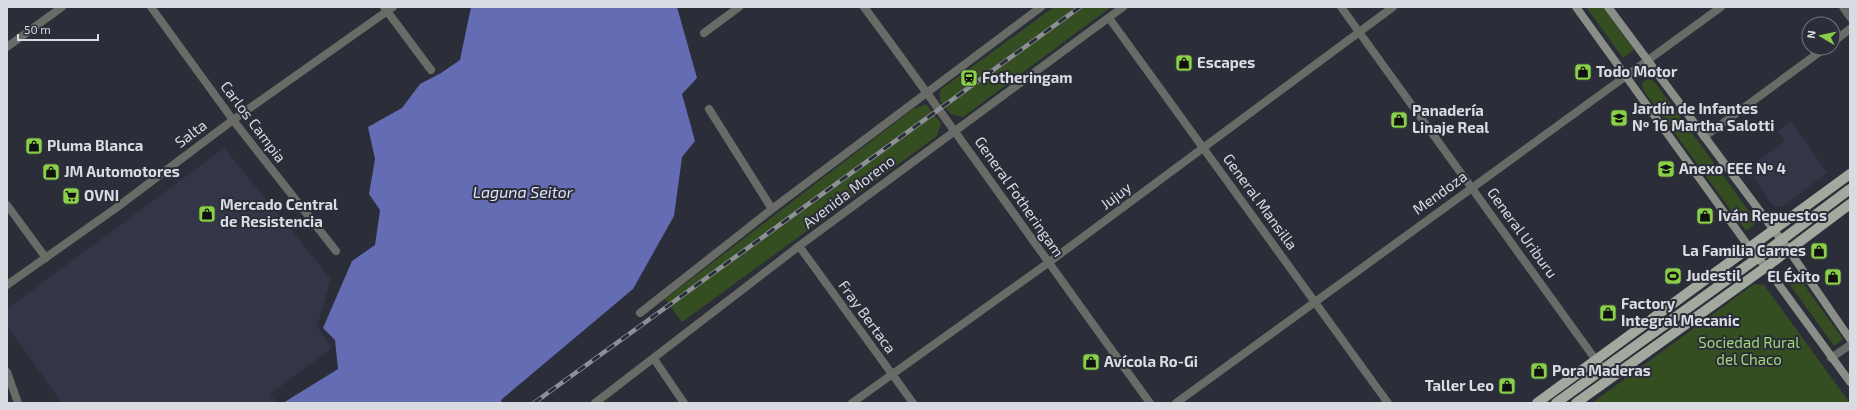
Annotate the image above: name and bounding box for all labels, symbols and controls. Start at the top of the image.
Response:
scale bar [18,16,98,42]
north arrow [1801,16,1841,56]
text: 50 m [24,22,51,36]
text: N [1804,29,1818,39]
shop icon: Escapes [1174,53,1194,73]
place label: Escapes [1197,53,1255,71]
shop icon: Todo Motor [1573,62,1593,82]
place label: Todo Motor [1596,62,1678,80]
station icon: Fotheringam [959,68,979,88]
place label: Fotheringam [982,68,1073,86]
street label: Carlos Campia [217,77,290,166]
place label: Jardín de Infantes Nº 16 Martha Salotti [1632,99,1774,134]
place label: Panadería Linaje Real [1412,101,1489,136]
school or university icon: Jardín de Infantes Nº 16 Martha Salotti [1609,108,1629,128]
shop icon: Panadería Linaje Real [1389,110,1409,130]
street label: Salta [171,115,210,151]
street label: General Fotheringam [971,133,1068,260]
shop icon: Pluma Blanca [24,136,44,156]
place label: Pluma Blanca [47,136,143,154]
street label: General Mansilla [1220,150,1302,253]
street label: Avenida Moreno [799,151,898,232]
school or university icon: Anexo EEE Nº 4 [1656,159,1676,179]
place label: Anexo EEE Nº 4 [1679,159,1787,177]
shop icon: JM Automotores [41,162,61,182]
place label: JM Automotores [64,162,180,180]
street label: Mendoza [1409,166,1470,218]
street label: Jujuy [1096,178,1135,213]
water label: Laguna Seitor [473,182,574,201]
street label: General Uriburu [1484,184,1562,281]
supermarket icon: OVNI [61,186,81,206]
place label: OVNI [84,186,119,204]
place label: Mercado Central de Resistencia [220,195,338,230]
shop icon: Mercado Central de Resistencia [197,204,217,224]
shop icon: Iván Repuestos [1695,206,1715,226]
place label: Iván Repuestos [1718,206,1827,224]
place label: La Familia Carnes [1682,241,1806,259]
shop icon: La Familia Carnes [1809,241,1829,261]
sports icon: Judestil [1663,266,1683,286]
place label: Judestil [1686,266,1741,284]
place label: El Éxito [1767,266,1820,285]
shop icon: El Éxito [1823,267,1843,287]
street label: Fray Bertaca [835,276,900,356]
place label: Factory Integral Mecanic [1621,294,1740,329]
shop icon: Factory Integral Mecanic [1598,303,1618,323]
park label: Sociedad Rural del Chaco [1698,333,1800,368]
shop icon: Avícola Ro-Gi [1081,352,1101,372]
place label: Avícola Ro-Gi [1104,352,1198,370]
shop icon: Pora Maderas [1529,361,1549,381]
place label: Pora Maderas [1552,361,1651,379]
place label: Taller Leo [1425,376,1494,394]
shop icon: Taller Leo [1497,376,1517,396]

